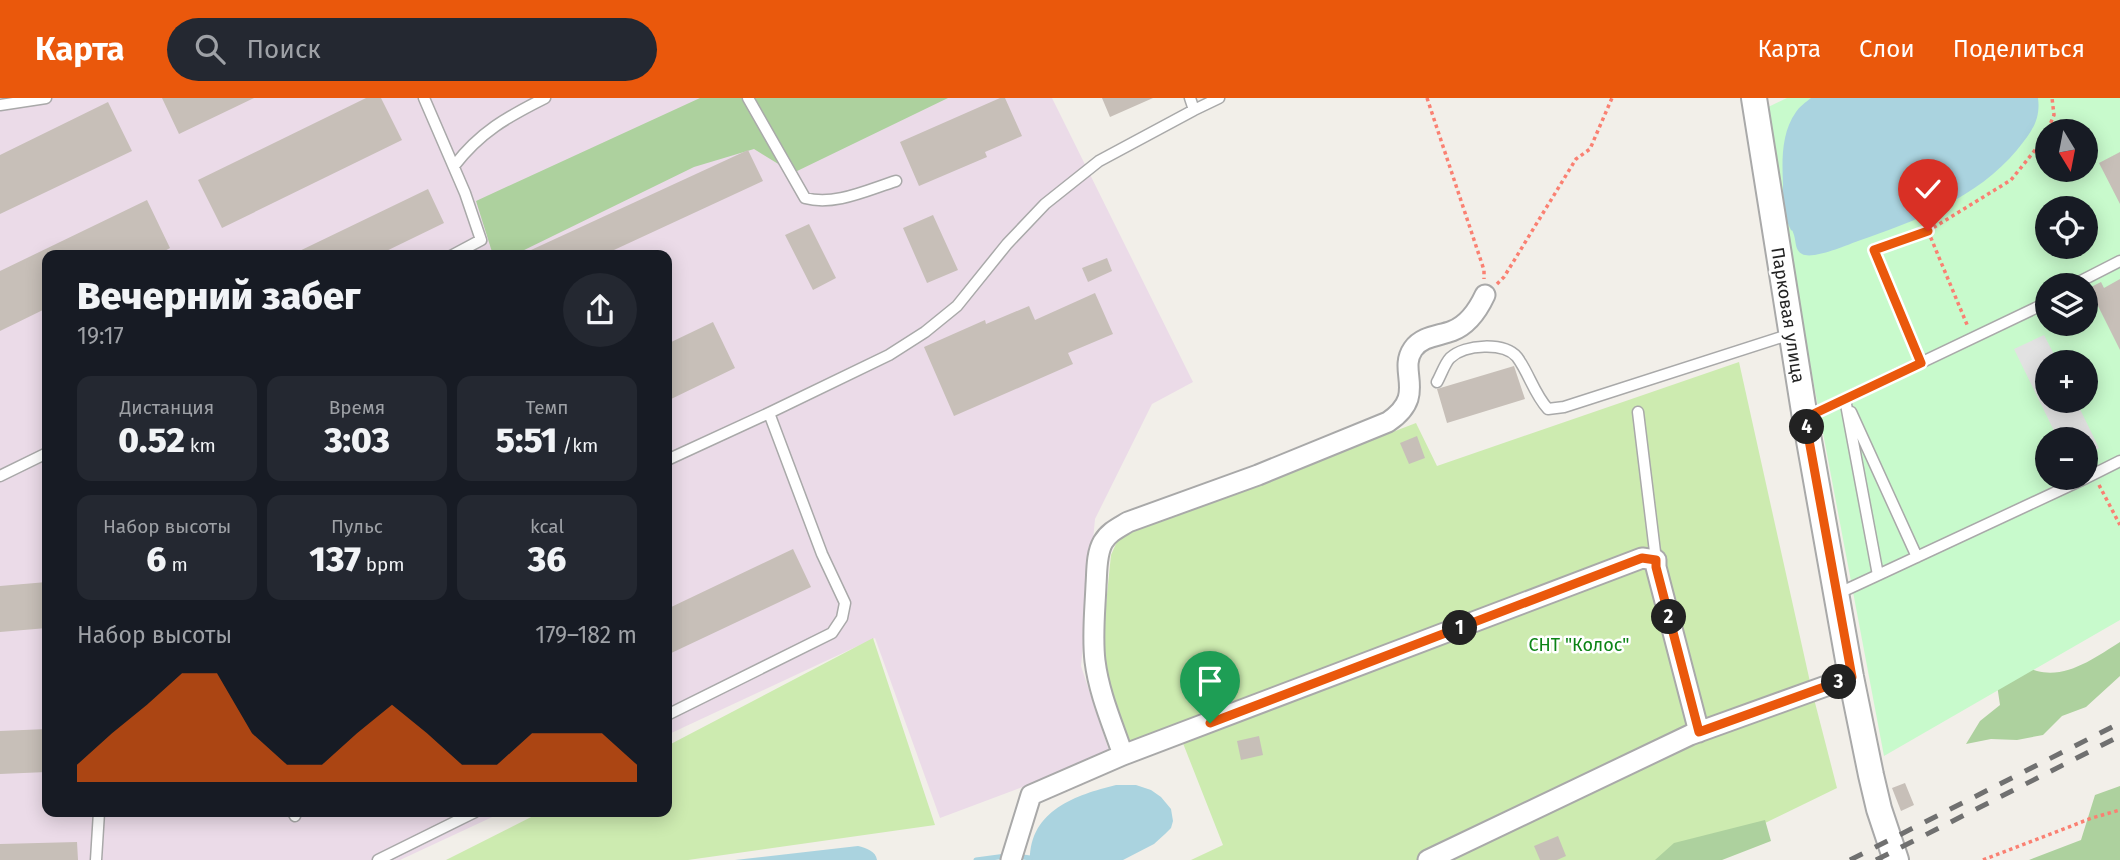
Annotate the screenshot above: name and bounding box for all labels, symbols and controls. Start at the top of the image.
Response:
search box [167,18,657,81]
text: Карта [35,29,125,69]
icon: search [191,30,229,68]
text: Поиск [247,34,321,65]
text: Карта [1757,35,1821,63]
text: Слои [1859,35,1915,63]
text: Поделиться [1953,35,2085,63]
north arrow [2035,119,2098,182]
map controls [2035,119,2098,490]
pin [1898,159,1958,231]
icon: check [1909,170,1947,208]
button: locate [2035,196,2098,259]
street label: Парковая улица [1766,246,1810,384]
text: Вечерний забег [77,273,361,319]
button: share [563,273,637,347]
button: layers [2035,273,2098,336]
text: 19:17 [77,322,124,350]
button: + [2035,350,2098,413]
text: Дистанция [120,396,214,419]
text: Время [329,396,385,419]
text: Темп [525,396,569,419]
pin: 4 [1790,410,1825,444]
text: 4 [1801,415,1812,438]
text: 0.52 [118,419,185,461]
text: 3:03 [324,419,390,461]
text: 5:51 [496,419,557,461]
button: − [2035,427,2098,490]
text: km [185,434,216,457]
text: /km [557,434,598,457]
text: Набор высоты [103,515,231,538]
text: Пульс [331,515,383,538]
text: kcal [530,515,564,538]
text: 6 [146,538,166,580]
text: 137 [309,538,361,580]
text: 36 [528,538,566,580]
text: m [166,553,188,576]
text: bpm [361,553,405,576]
pin: 2 [1652,600,1686,634]
text: 2 [1664,605,1673,628]
pin: 1 [1442,610,1478,646]
text: 1 [1455,616,1464,639]
text: Набор высоты [77,621,232,649]
text: 179–182 m [535,621,637,649]
park label: СНТ "Колос" [1529,634,1629,656]
pin [1180,651,1240,723]
icon: arrive [1191,662,1229,700]
pin: 3 [1822,664,1856,700]
text: 3 [1834,670,1843,693]

